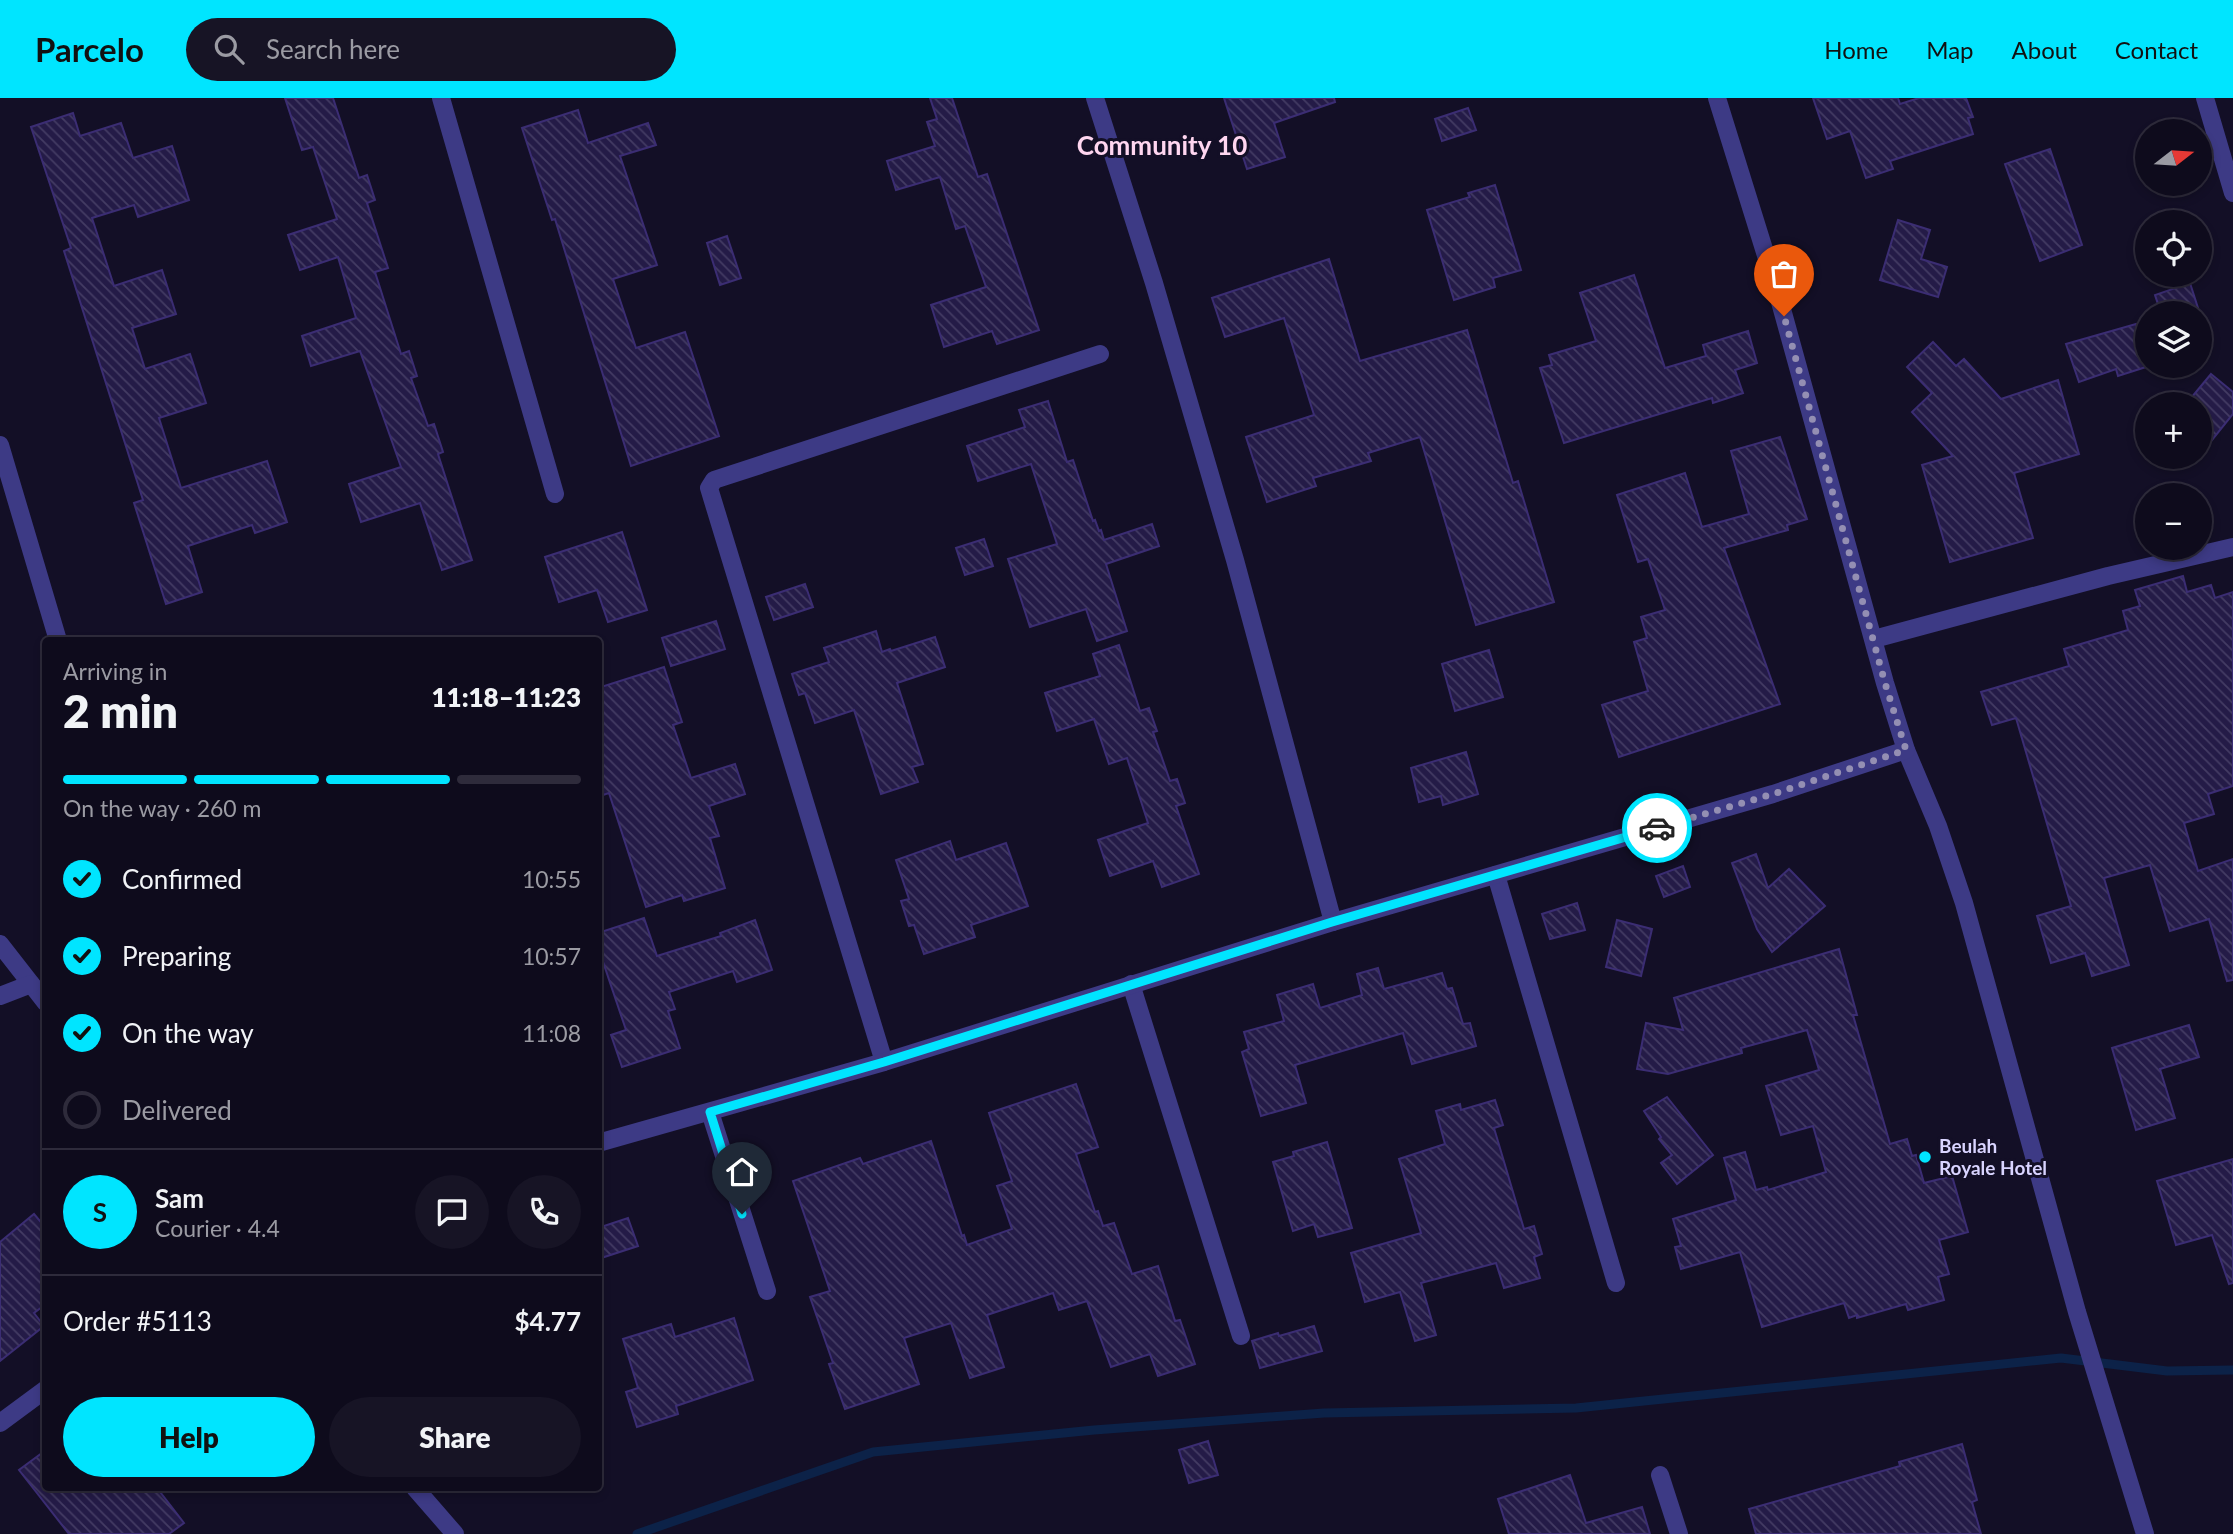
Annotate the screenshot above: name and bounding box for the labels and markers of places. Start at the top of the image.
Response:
pin [1754,244,1814,316]
place label: Beulah Royale Hotel [1939,1134,2047,1179]
pin [712,1142,772,1214]
marker: Beulah Royale Hotel [1917,1149,1933,1165]

